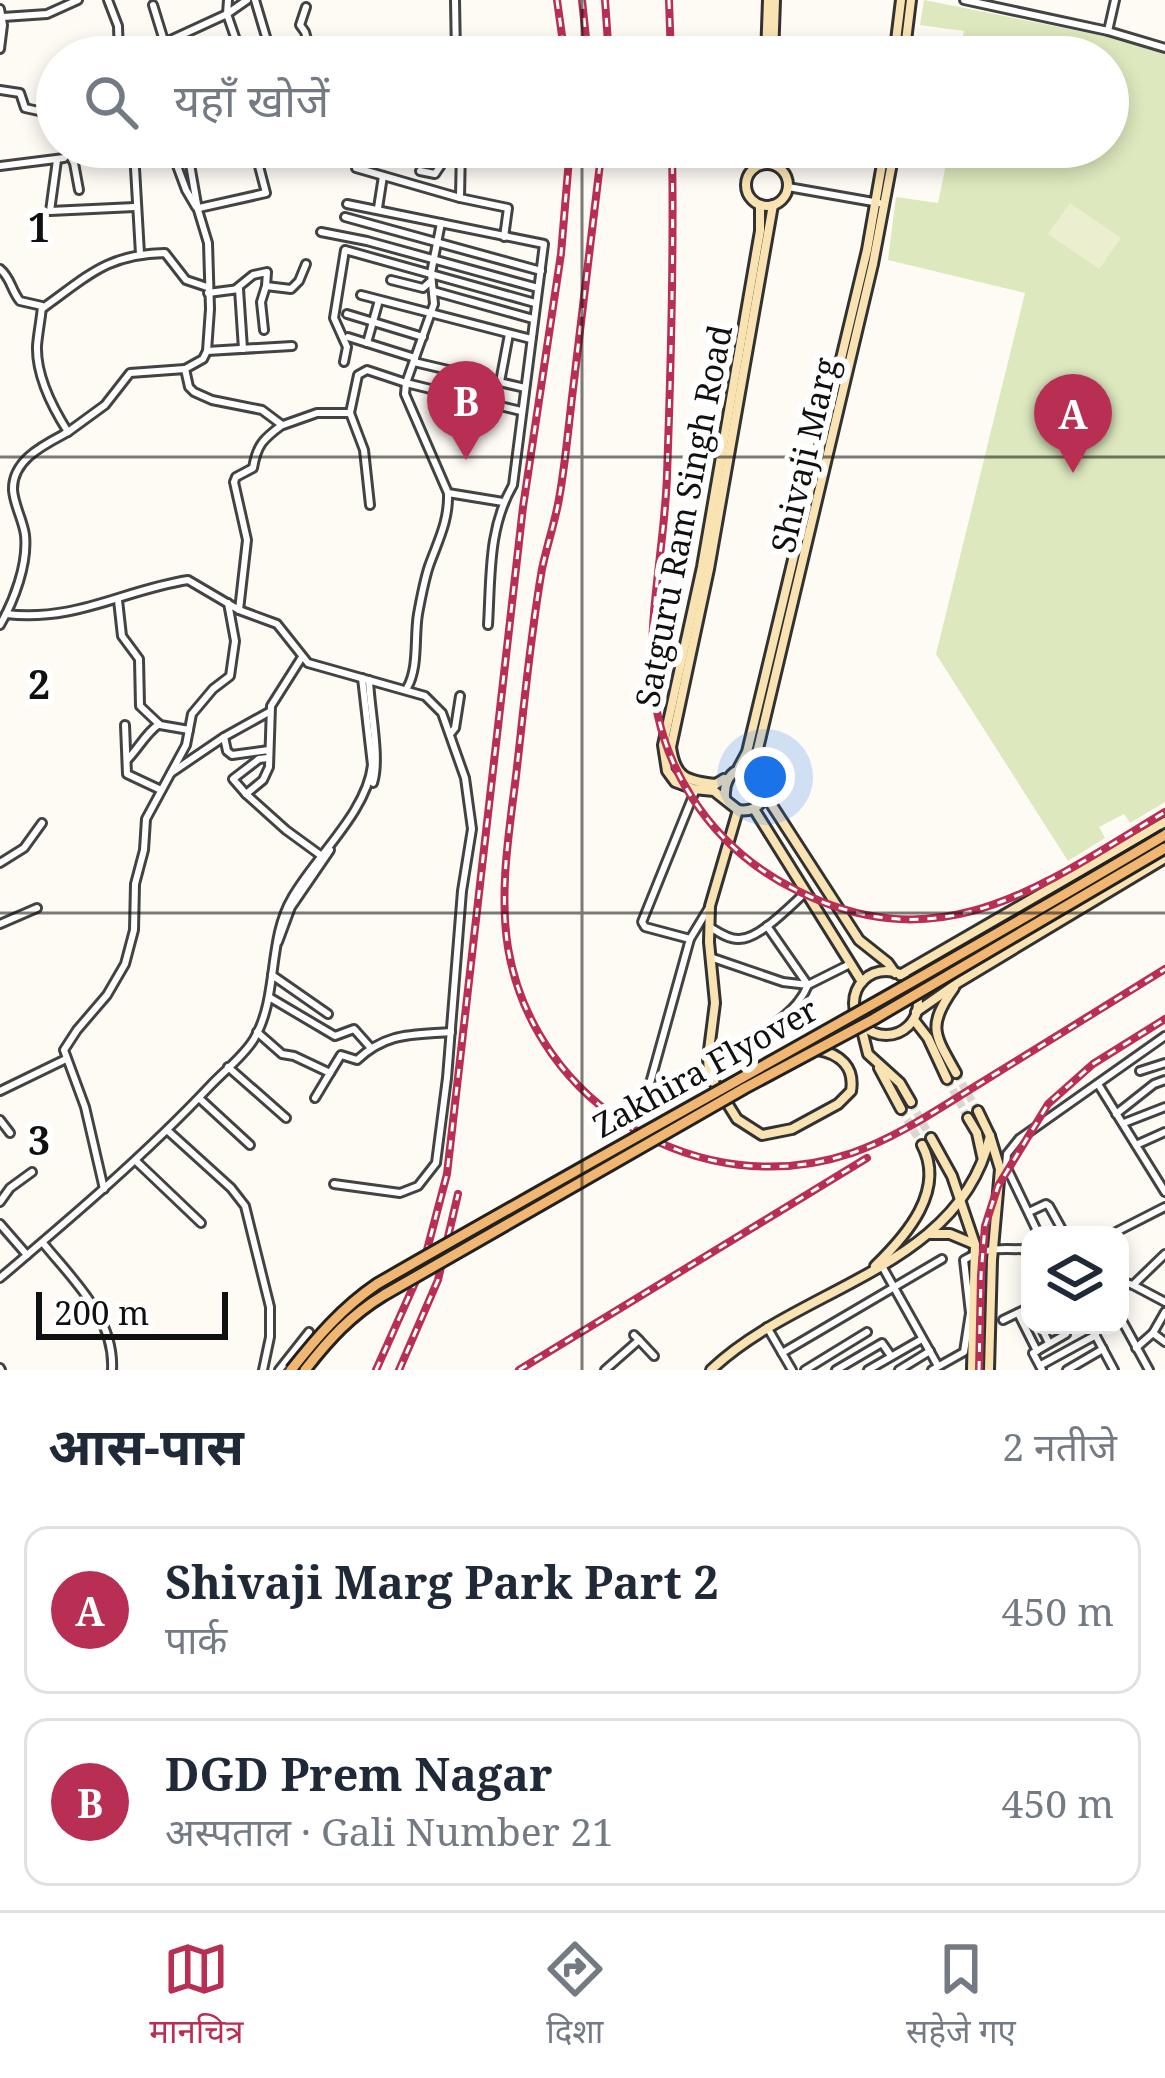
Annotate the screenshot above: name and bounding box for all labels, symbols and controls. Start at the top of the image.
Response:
search box [36,36,1129,168]
icon: search [78,69,144,135]
text: यहाँ खोजें [174,69,329,130]
text: 1 [28,200,50,253]
street label: Satguru Ram Singh Road [624,321,742,711]
street label: Shivaji Marg [760,353,848,557]
pin: B [427,361,505,460]
pin: A [1034,374,1112,473]
text: 2 [28,657,50,710]
your location [735,747,795,807]
street label: Zakhira Flyover [584,986,826,1147]
text: 3 [28,1113,50,1166]
map controls [1021,1226,1129,1334]
button: layers [1021,1226,1129,1334]
scale bar [36,1286,228,1339]
text: 200 m [54,1290,149,1335]
text: आस-पास [48,1410,244,1480]
text: 2 नतीजे [1002,1419,1117,1472]
text: Shivaji Marg Park Part 2 [165,1551,719,1612]
text: A [75,1584,105,1637]
text: 450 m [1002,1584,1114,1637]
text: पार्क [165,1612,227,1665]
text: DGD Prem Nagar [165,1743,553,1804]
text: B [77,1776,103,1829]
text: 450 m [1002,1776,1114,1829]
text: अस्पताल · Gali Number 21 [165,1804,614,1857]
tab: मानचित्र [149,1936,243,2056]
tab: दिशा [542,1936,608,2056]
tab: सहेजे गए [906,1936,1016,2056]

